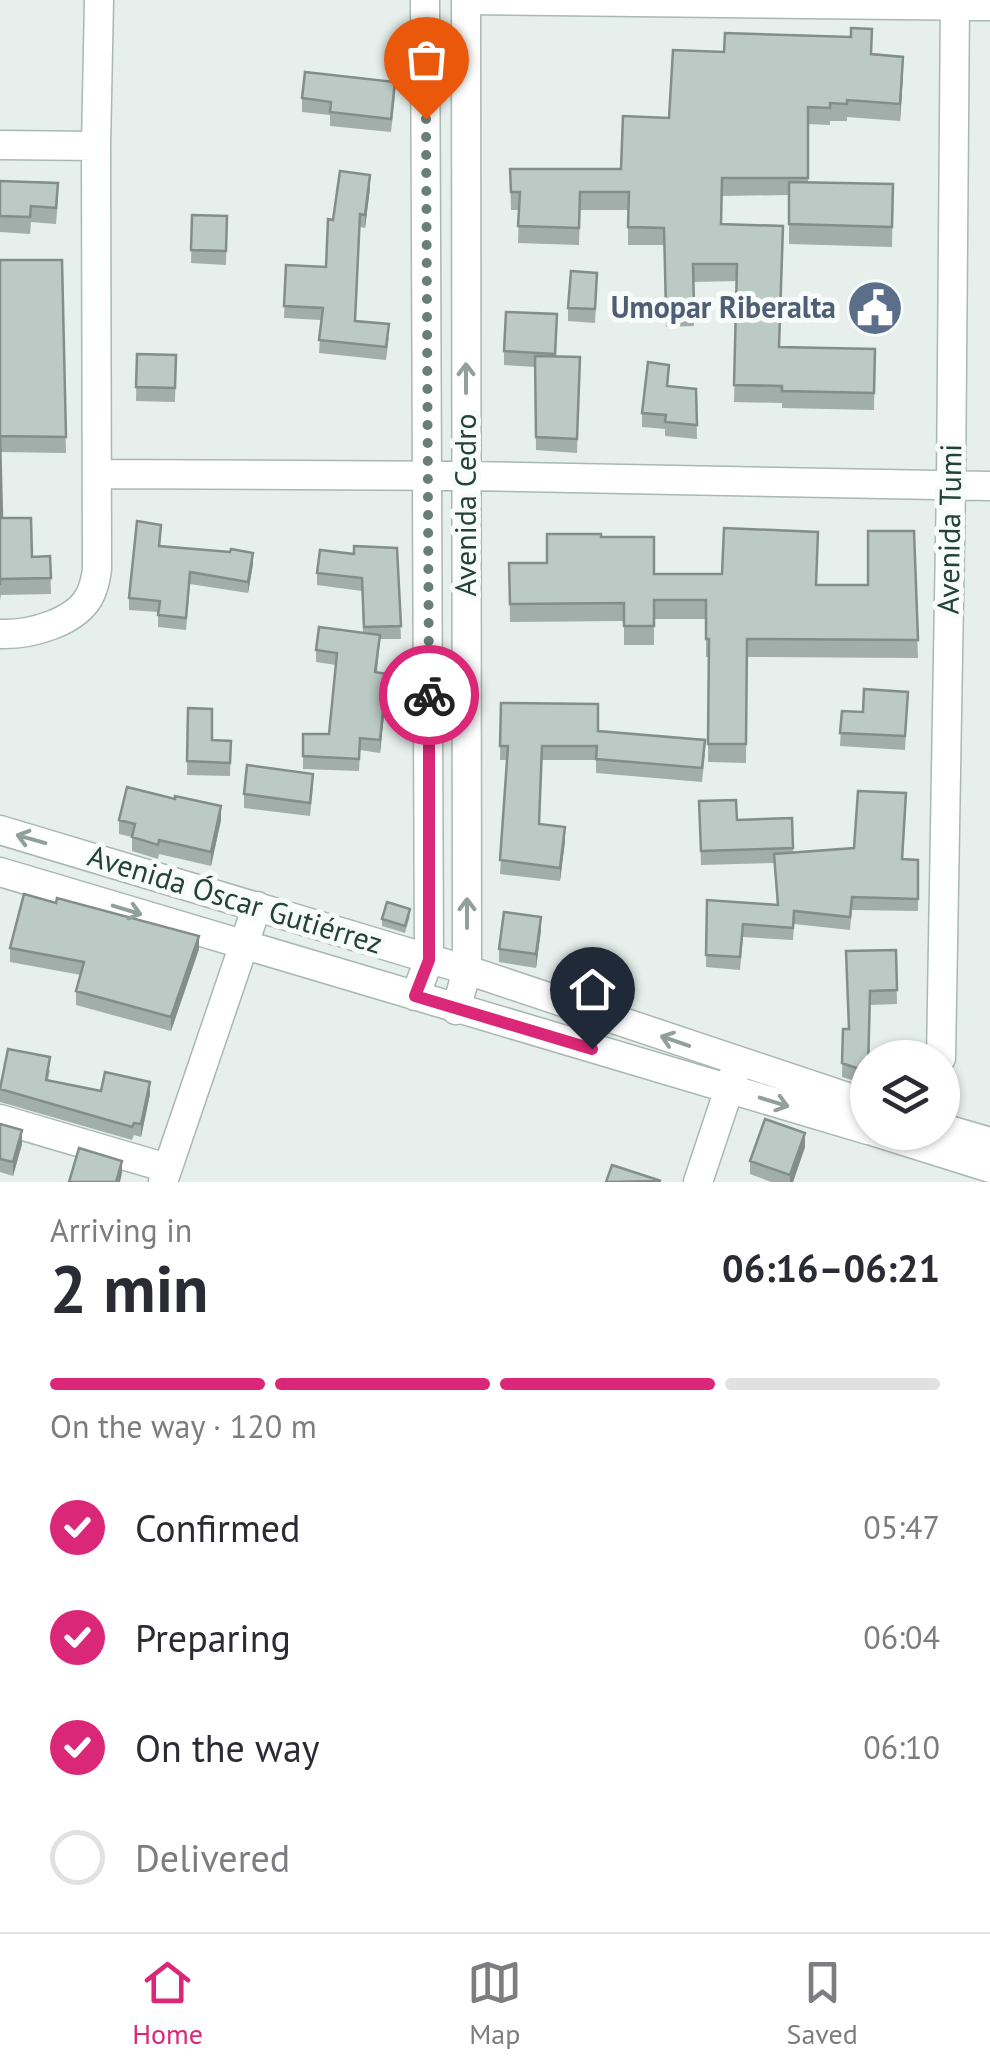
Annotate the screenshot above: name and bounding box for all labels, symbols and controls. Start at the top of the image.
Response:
pin [384,17,469,120]
icon: bag [399,32,454,87]
public building icon: Umopar Riberalta [845,278,905,338]
place label: Umopar Riberalta [611,287,836,326]
one-way arrow [456,363,476,396]
street label: Avenida Cedro [445,413,484,597]
street label: Avenida Tumi [928,443,969,615]
courier [379,645,479,745]
icon: bike [402,668,457,723]
one-way arrow [16,829,47,847]
street label: Avenida Óscar Gutiérrez [84,835,387,962]
one-way arrow [458,898,476,930]
one-way arrow [111,902,142,920]
pin [550,947,635,1050]
icon: home [565,962,620,1017]
one-way arrow [660,1031,692,1049]
map controls [850,1040,960,1150]
button: layers [850,1040,960,1150]
one-way arrow [758,1094,789,1112]
text: Arriving in [50,1209,192,1251]
text: 06:16–06:21 [722,1243,940,1292]
text: 2 min [50,1246,209,1330]
text: On the way · 120 m [50,1405,317,1447]
icon: check [50,1500,105,1555]
text: Confirmed [135,1503,301,1552]
text: 05:47 [863,1506,940,1548]
icon: check [50,1610,105,1665]
text: Preparing [135,1613,291,1662]
text: 06:04 [863,1616,940,1658]
icon: check [50,1720,105,1775]
text: On the way [135,1723,320,1772]
text: 06:10 [863,1726,940,1768]
text: Delivered [135,1833,290,1882]
tab: Home [132,1955,203,2052]
tab: Map [467,1955,522,2052]
tab: Saved [787,1955,858,2052]

